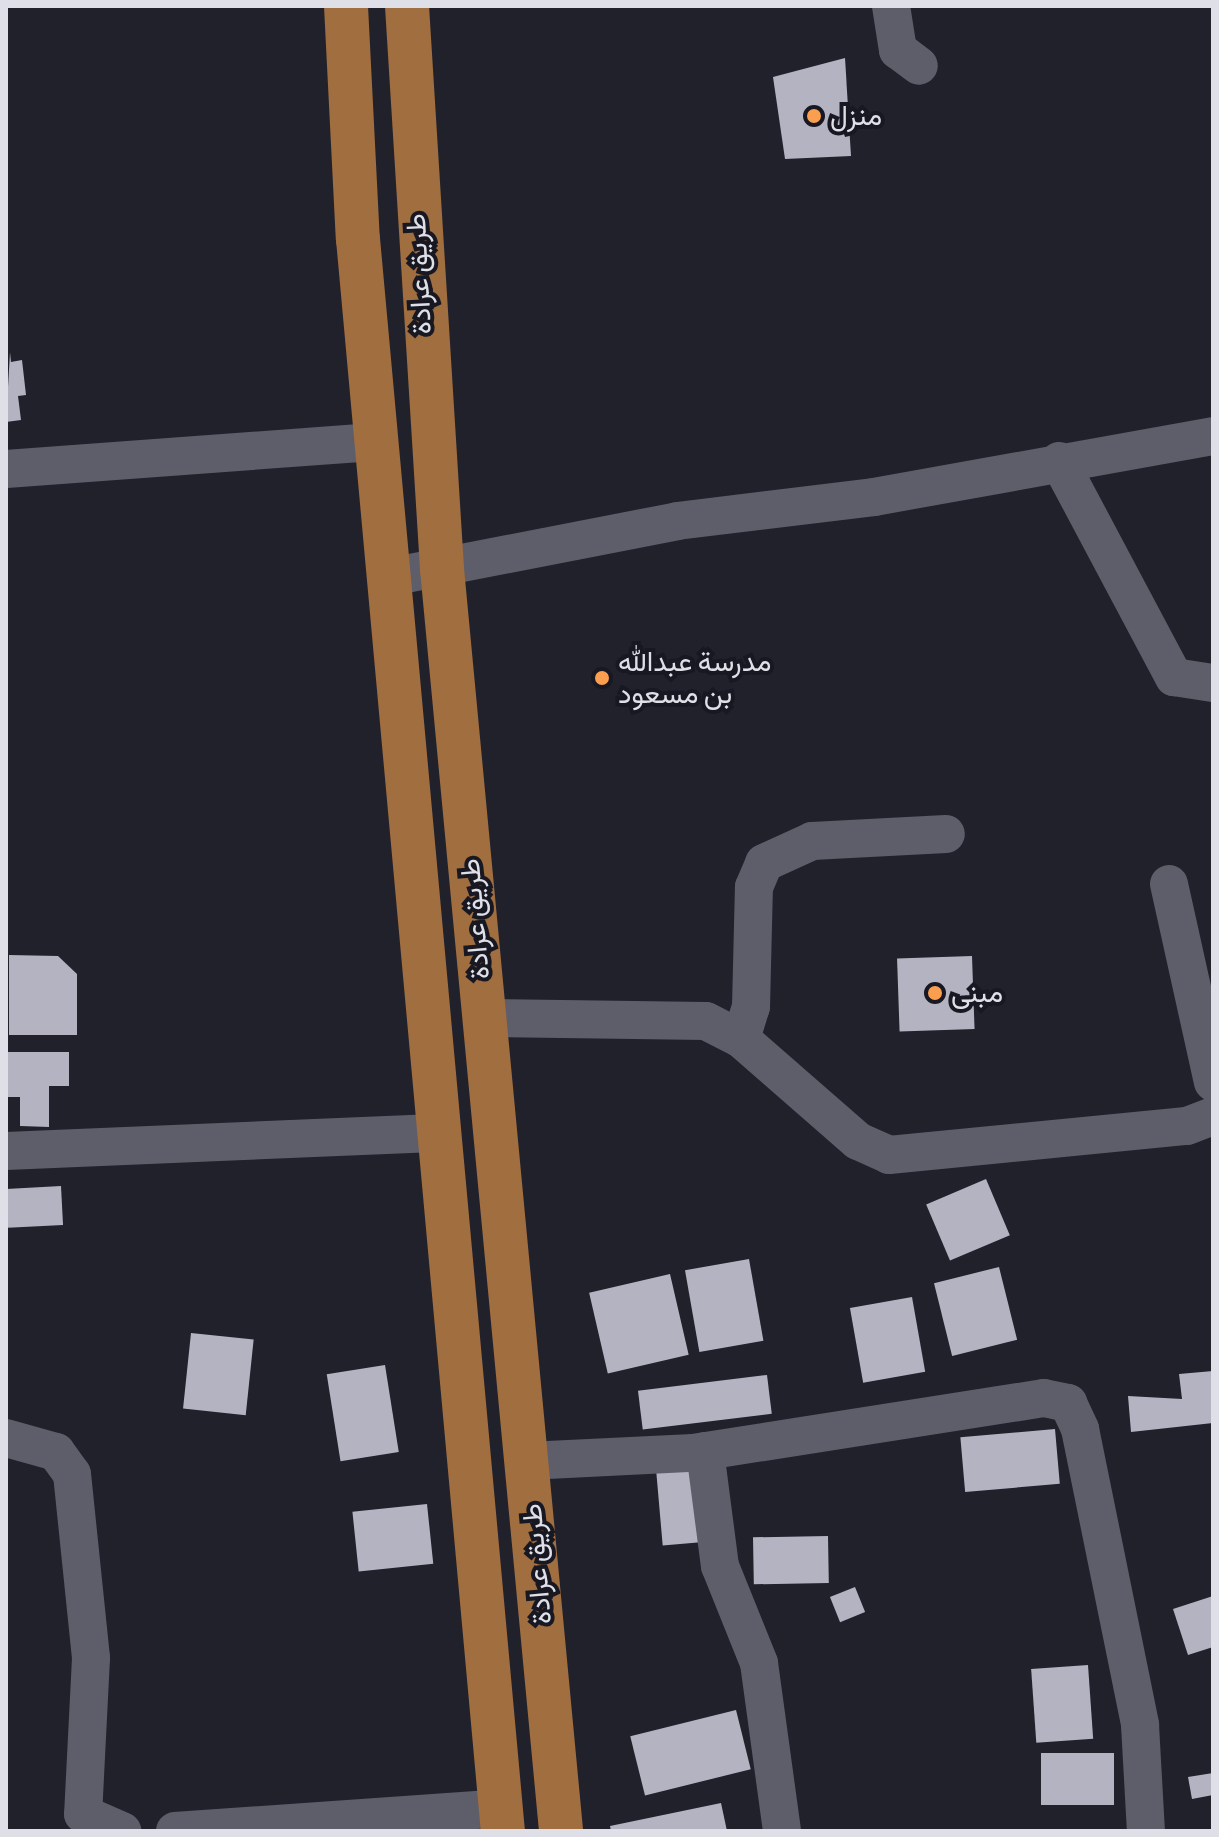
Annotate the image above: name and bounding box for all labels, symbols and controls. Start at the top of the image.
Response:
place label: منزل [830,99,882,133]
marker: منزل [805,107,823,125]
street label: طريق عرادة [399,213,439,335]
place label: مدرسة عبدالله بن مسعود [618,645,772,711]
marker: مدرسة عبدالله بن مسعود [593,669,611,687]
street label: طريق عرادة [453,857,497,981]
place label: مبنى [951,976,1003,1010]
marker: مبنى [926,984,944,1002]
street label: طريق عرادة [515,1502,559,1626]

